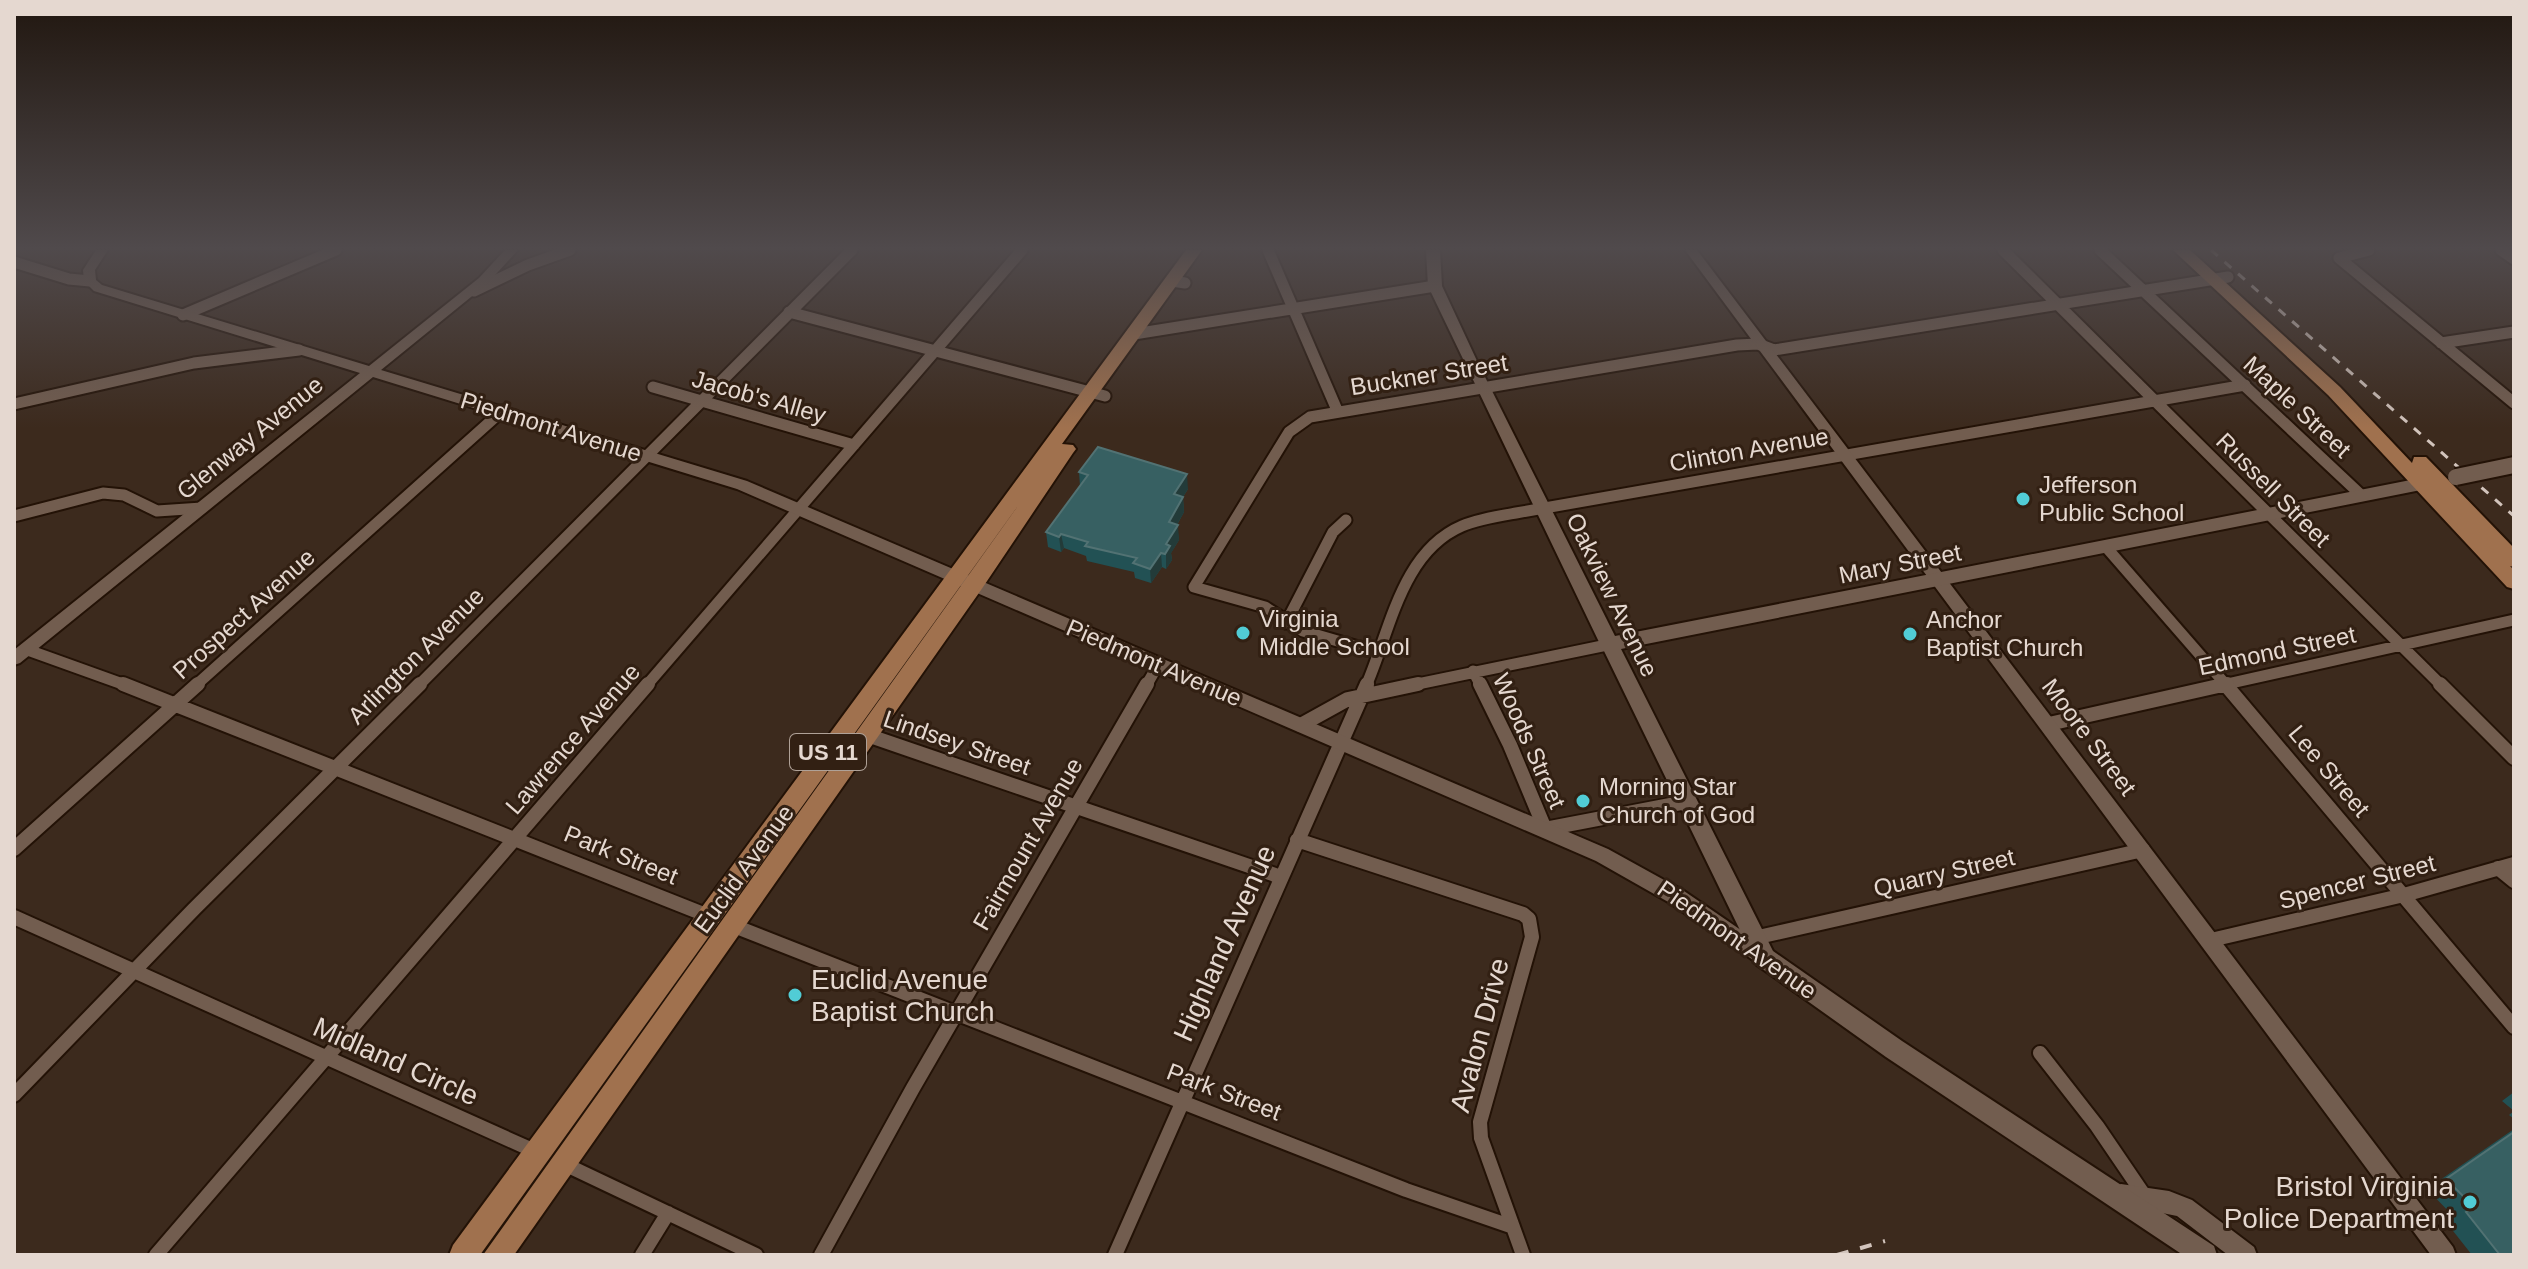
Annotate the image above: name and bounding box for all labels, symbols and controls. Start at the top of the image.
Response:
street label: Buckner Street [1348,349,1510,400]
street label: Maple Street [2238,350,2357,463]
street label: Jacob's Alley [689,365,829,429]
street label: Glenway Avenue [171,371,328,505]
street label: Piedmont Avenue [457,386,645,467]
street label: Clinton Avenue [1667,422,1831,477]
street label: Russell Street [2211,427,2336,552]
place label: Jefferson Public School [2039,471,2184,526]
marker: Jefferson Public School [2014,490,2032,508]
street label: Oakview Avenue [1561,509,1664,681]
street label: Mary Street [1836,538,1964,589]
street label: Prospect Avenue [167,543,320,684]
street label: Arlington Avenue [342,582,489,729]
place label: Virginia Middle School [1259,605,1410,660]
place label: Anchor Baptist Church [1926,606,2083,661]
street label: Piedmont Avenue [1063,613,1246,712]
street label: Edmond Street [2196,621,2358,680]
marker: Virginia Middle School [1234,624,1252,642]
marker: Anchor Baptist Church [1901,625,1919,643]
street label: Lawrence Avenue [500,658,645,819]
street label: Woods Street [1488,669,1571,813]
street label: Moore Street [2037,673,2142,800]
street label: Lindsey Street [880,705,1034,780]
street label: Lee Street [2283,720,2376,822]
road number: US 11 [790,734,866,770]
street label: Fairmount Avenue [967,753,1088,935]
place label: Morning Star Church of God [1599,773,1755,828]
marker: Morning Star Church of God [1574,792,1592,810]
street label: Euclid Avenue [688,799,799,938]
street label: Park Street [560,820,682,890]
street label: Highland Avenue [1167,840,1282,1046]
street label: Quarry Street [1871,843,2017,902]
street label: Spencer Street [2276,849,2438,914]
street label: Piedmont Avenue [1653,875,1822,1004]
street label: Avalon Drive [1444,955,1515,1116]
place label: Euclid Avenue Baptist Church [811,964,995,1027]
marker: Euclid Avenue Baptist Church [786,986,804,1004]
street label: Midland Circle [308,1011,483,1112]
street label: Park Street [1163,1057,1285,1126]
place label: Bristol Virginia Police Department [2224,1171,2454,1234]
marker: Bristol Virginia Police Department [2461,1193,2479,1211]

